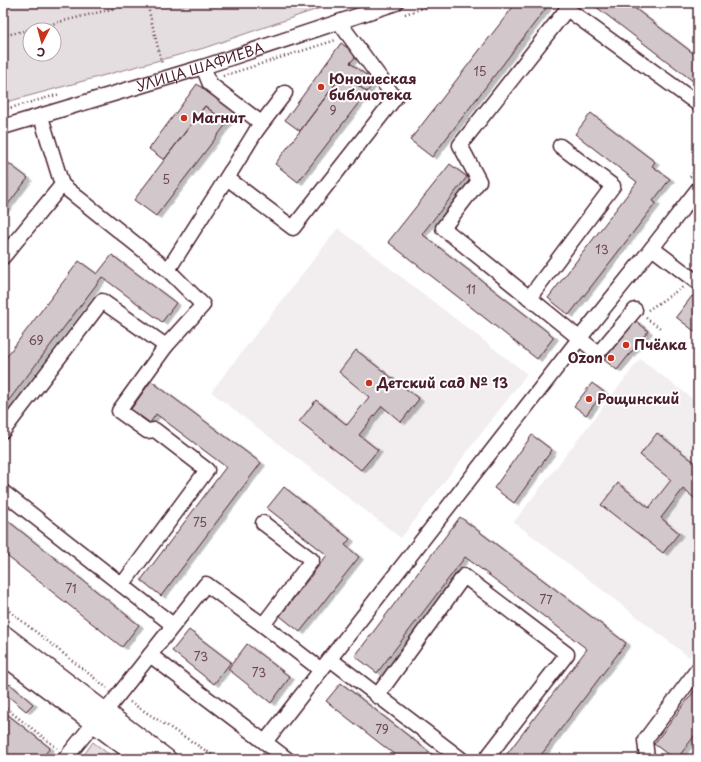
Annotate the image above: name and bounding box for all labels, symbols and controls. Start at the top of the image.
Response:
north arrow [22,22,62,62]
street label: УЛИЦА ШАФИЕВА [134,37,266,96]
text: С [36,44,46,61]
house number: 15 [473,62,487,80]
place label: Юношеская библиотека [329,68,417,105]
marker: Юношеская библиотека [316,82,326,92]
house number: 9 [329,101,337,119]
place label: Магнит [192,107,246,128]
marker: Магнит [179,113,189,123]
house number: 5 [162,170,170,188]
house number: 13 [595,240,609,258]
house number: 11 [466,280,476,298]
house number: 69 [28,331,44,349]
place label: Пчёлка [634,334,687,355]
marker: Пчёлка [621,340,631,350]
place label: Ozon [568,347,603,368]
marker: Ozon [606,353,616,363]
place label: Детский сад № 13 [376,372,508,393]
marker: Детский сад № 13 [364,378,374,388]
place label: Рощинский [597,388,679,409]
marker: Рощинский [584,394,594,404]
house number: 75 [193,513,207,531]
house number: 71 [65,579,77,597]
house number: 77 [539,590,553,608]
house number: 73 [194,647,208,665]
house number: 73 [252,663,266,681]
house number: 79 [375,720,389,738]

